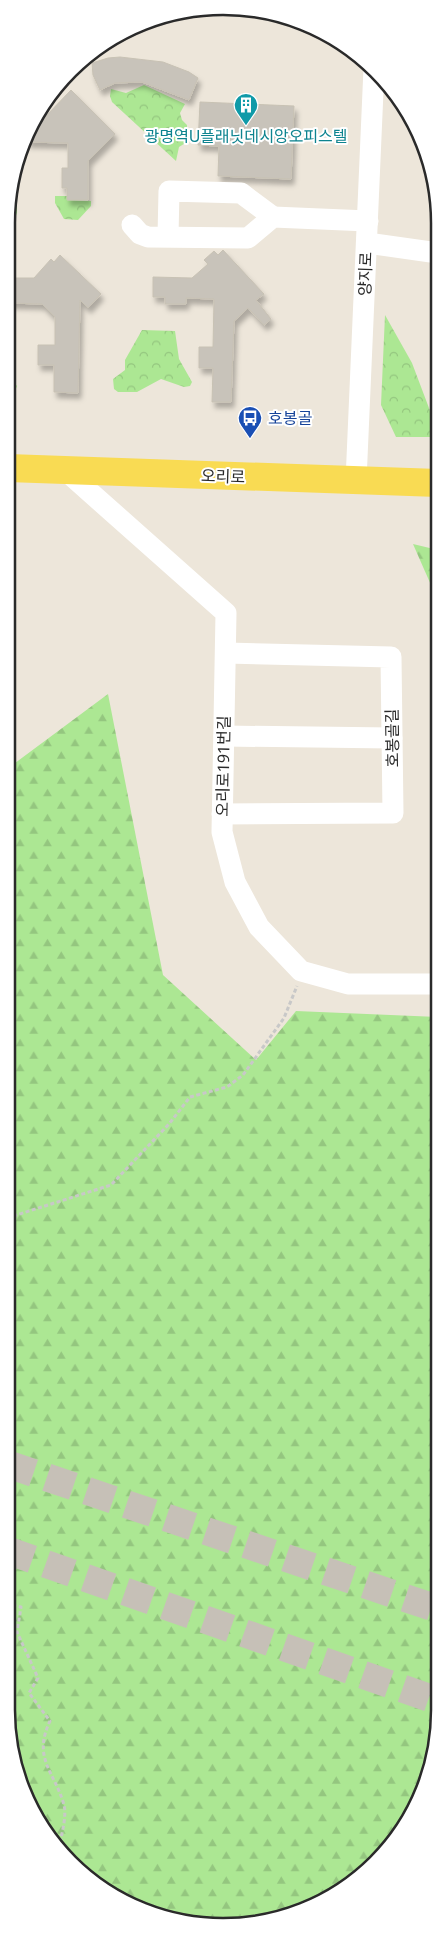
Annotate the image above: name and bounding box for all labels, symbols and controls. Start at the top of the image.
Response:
building icon: 광명역U플래닛데시앙오피스텔 [233,92,259,126]
place label: 광명역U플래닛데시앙오피스텔 [144,125,348,147]
street label: 양지로 [353,251,377,296]
bus stop icon: 호봉골 [237,405,263,439]
place label: 호봉골 [268,407,312,429]
street label: 오리로 [201,464,246,488]
street label: 호봉골길 [380,708,404,768]
street label: 오리로191번길 [211,715,235,817]

